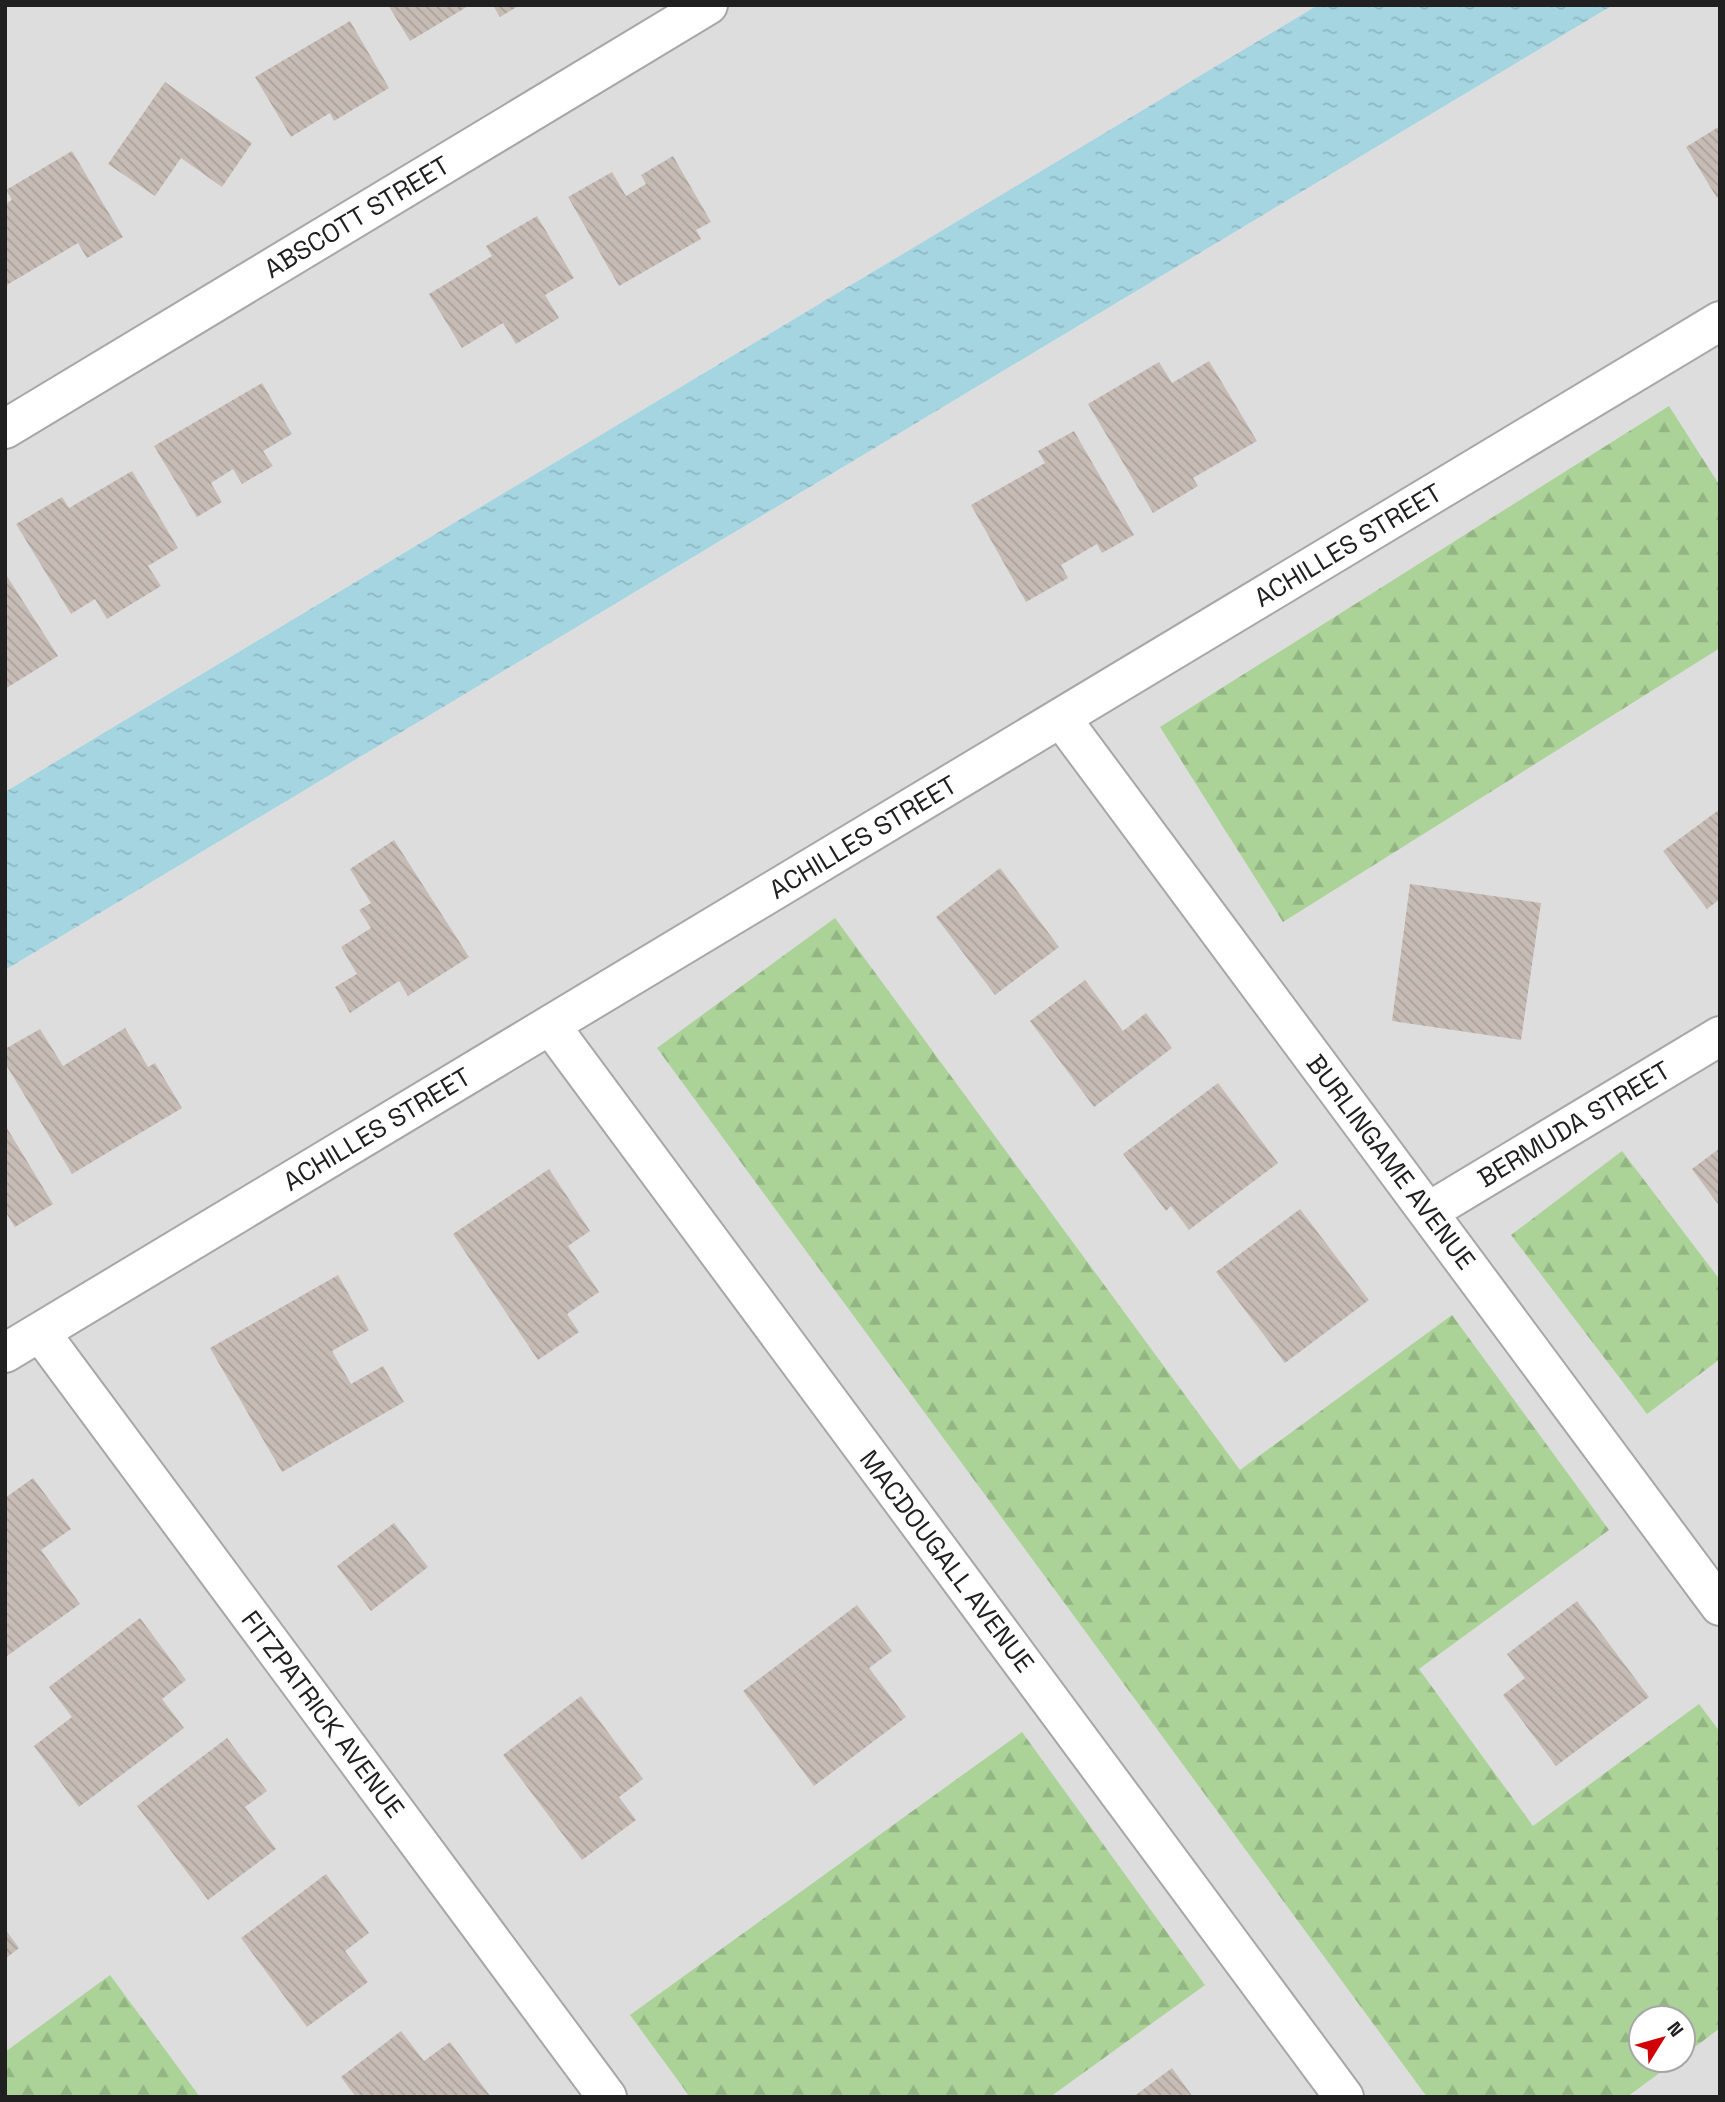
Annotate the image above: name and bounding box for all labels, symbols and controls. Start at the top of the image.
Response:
street label: ABSCOTT STREET [258,148,456,286]
street label: ACHILLES STREET [1248,476,1448,614]
street label: ACHILLES STREET [763,768,963,906]
street label: BURLINGAME AVENUE [1299,1048,1483,1276]
street label: BERMUDA STREET [1471,1053,1677,1195]
street label: ACHILLES STREET [277,1060,477,1198]
street label: MACDOUGALL AVENUE [852,1443,1042,1679]
street label: FITZPATRICK AVENUE [234,1603,412,1825]
north arrow [1627,2004,1697,2074]
text: N [1661,2016,1689,2042]

